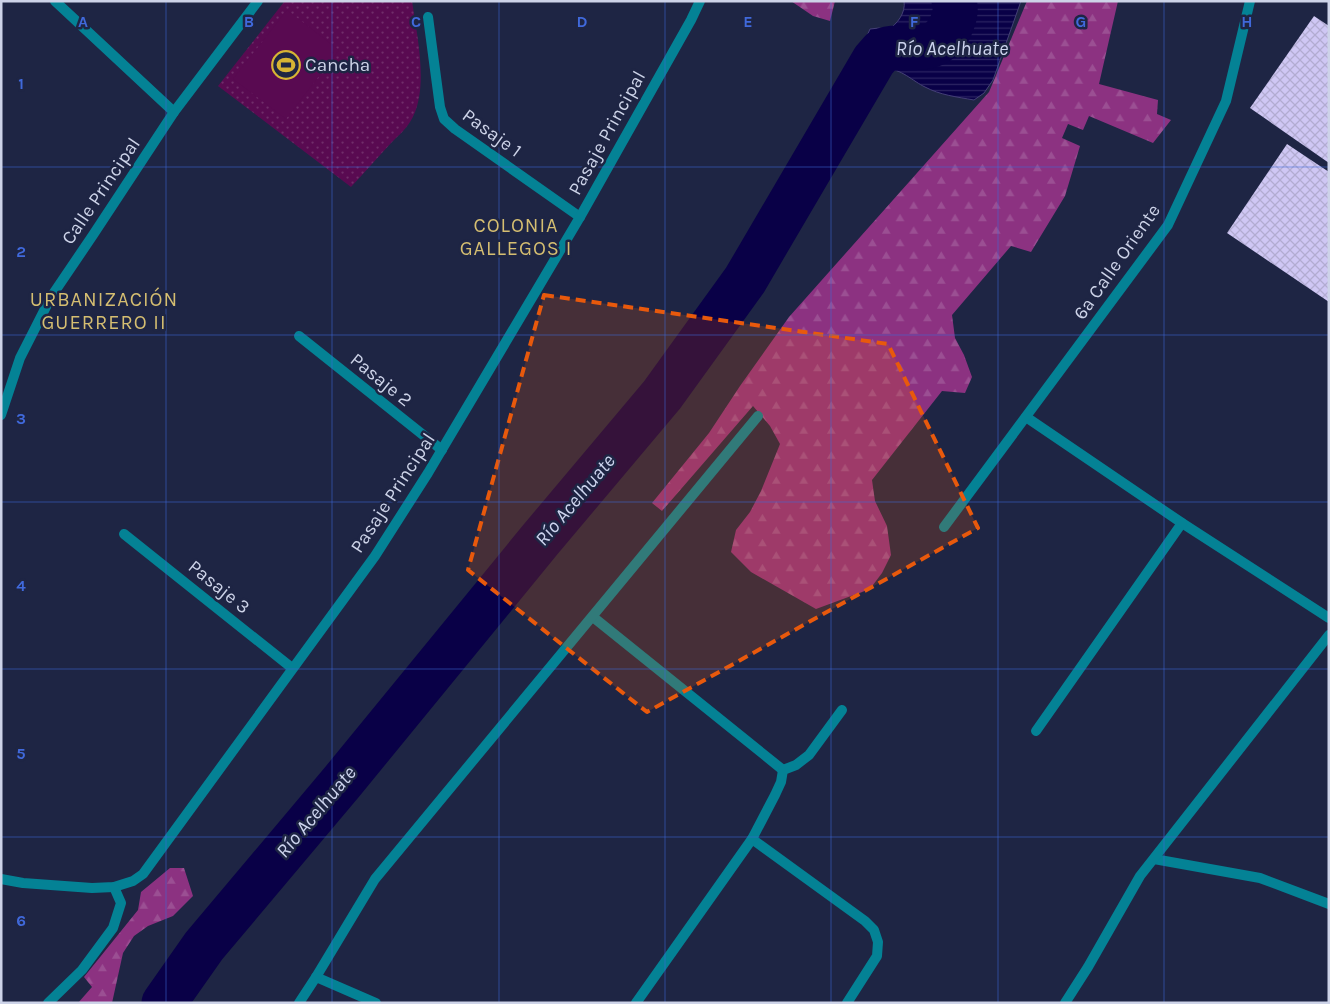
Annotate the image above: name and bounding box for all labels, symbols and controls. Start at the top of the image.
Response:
text: A [78,12,88,31]
text: B [244,12,254,31]
text: C [411,12,421,31]
text: D [577,12,588,31]
text: E [743,12,753,31]
text: F [910,12,919,31]
text: G [1076,12,1086,31]
text: H [1241,12,1253,31]
water label: Río Acelhuate [896,37,1008,60]
sports icon: Cancha [271,50,301,80]
place label: Cancha [305,54,370,76]
street label: Pasaje Principal [564,67,650,199]
text: 1 [18,74,24,93]
street label: Pasaje 1 [458,104,526,162]
street label: Calle Principal [57,133,145,249]
street label: 6a Calle Oriente [1069,200,1165,324]
district label: COLONIA GALLEGOS I [460,214,572,260]
text: 2 [16,242,26,261]
district label: URBANIZACIÓN GUERRERO II [30,287,178,334]
street label: Pasaje 2 [346,349,416,411]
text: 3 [16,409,26,428]
street label: Pasaje Principal [346,429,440,557]
water label: Río Acelhuate [530,450,620,550]
street label: Pasaje 3 [184,556,254,618]
text: 4 [16,576,26,595]
text: 5 [16,744,26,763]
water label: Río Acelhuate [271,762,361,862]
text: 6 [16,911,26,930]

